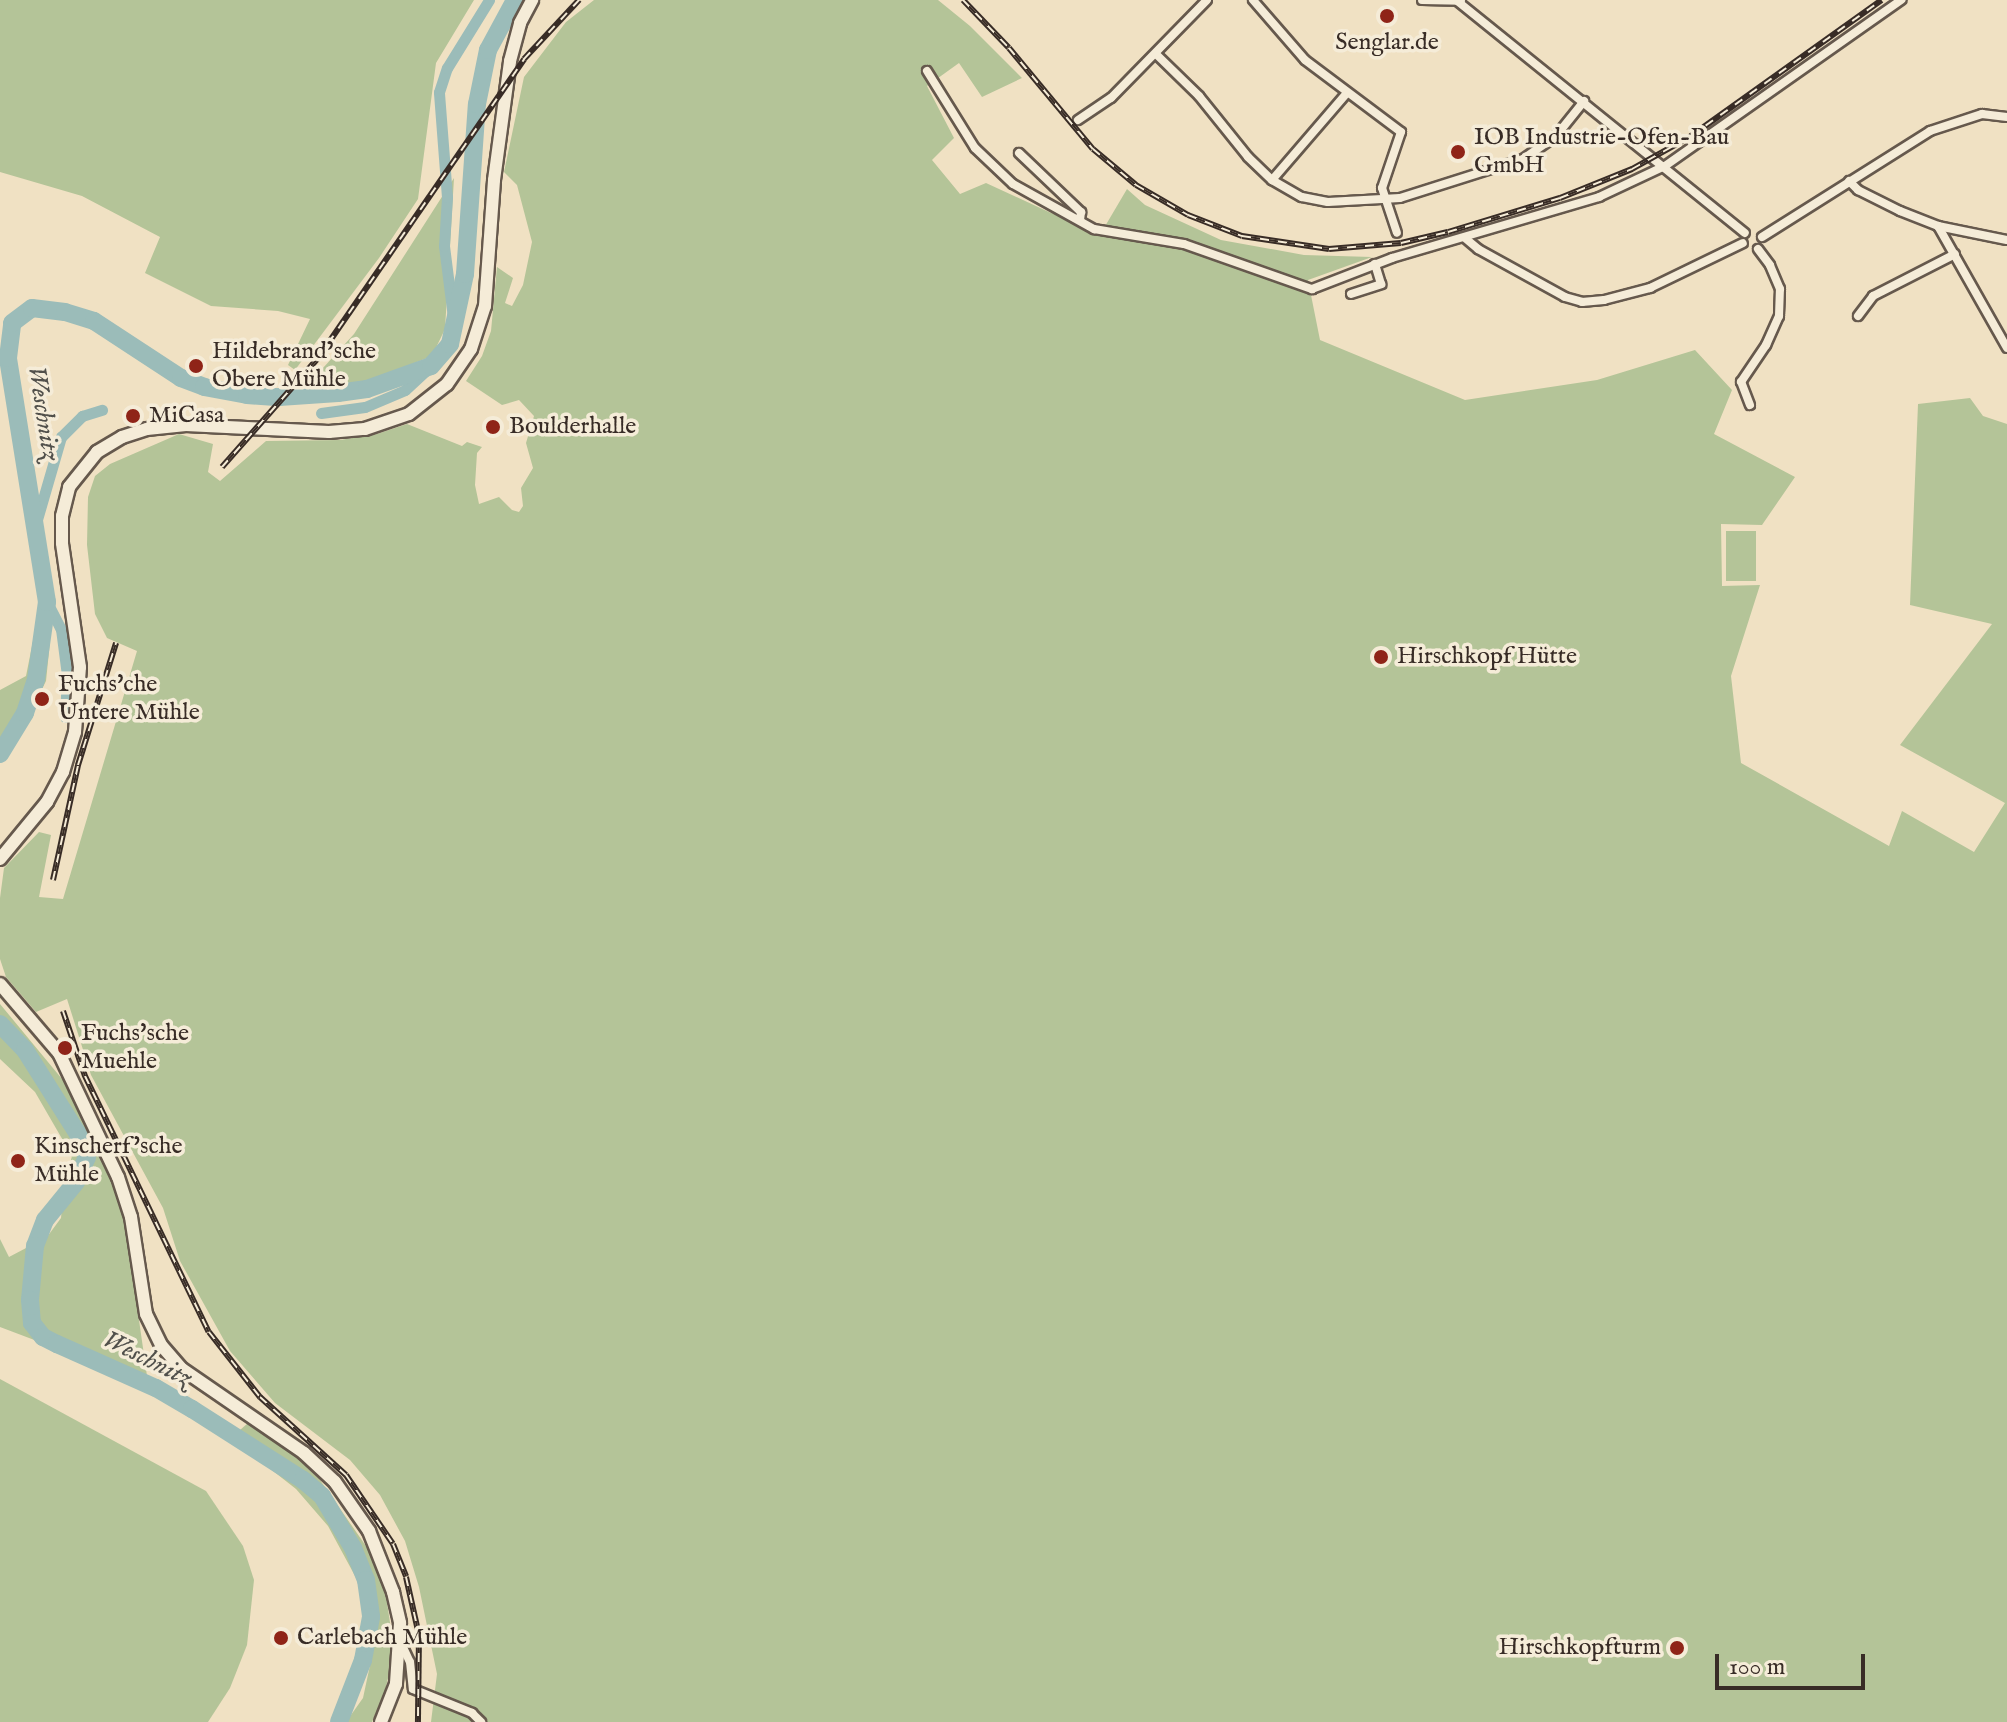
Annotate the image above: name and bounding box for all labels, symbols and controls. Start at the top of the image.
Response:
marker: Senglar.de [1378,7,1396,25]
place label: Senglar.de [1335,29,1439,57]
place label: IOB Industrie-Ofen-Bau GmbH [1474,124,1729,180]
marker: IOB Industrie-Ofen-Bau GmbH [1449,143,1467,161]
place label: Hildebrand’sche Obere Mühle [212,338,376,394]
marker: Hildebrand’sche Obere Mühle [187,357,205,375]
water label: Weschnitz [20,364,66,462]
place label: MiCasa [149,402,224,430]
marker: MiCasa [124,407,142,425]
place label: Boulderhalle [509,413,636,441]
marker: Boulderhalle [484,418,502,436]
place label: Hirschkopf Hütte [1397,643,1577,671]
marker: Hirschkopf Hütte [1372,648,1390,666]
place label: Fuchs'che Untere Mühle [58,671,200,727]
marker: Fuchs'che Untere Mühle [33,690,51,708]
place label: Fuchs'sche Muehle [81,1020,189,1076]
marker: Fuchs'sche Muehle [56,1039,74,1057]
place label: Kinscherf'sche Mühle [34,1133,182,1189]
marker: Kinscherf'sche Mühle [9,1152,27,1170]
water label: Weschnitz [97,1324,197,1394]
place label: Carlebach Mühle [297,1624,467,1652]
marker: Carlebach Mühle [272,1629,290,1647]
place label: Hirschkopfturm [1498,1634,1661,1662]
scale bar [1719,1638,1869,1688]
marker: Hirschkopfturm [1668,1639,1686,1657]
text: 100 m [1729,1652,1785,1683]

